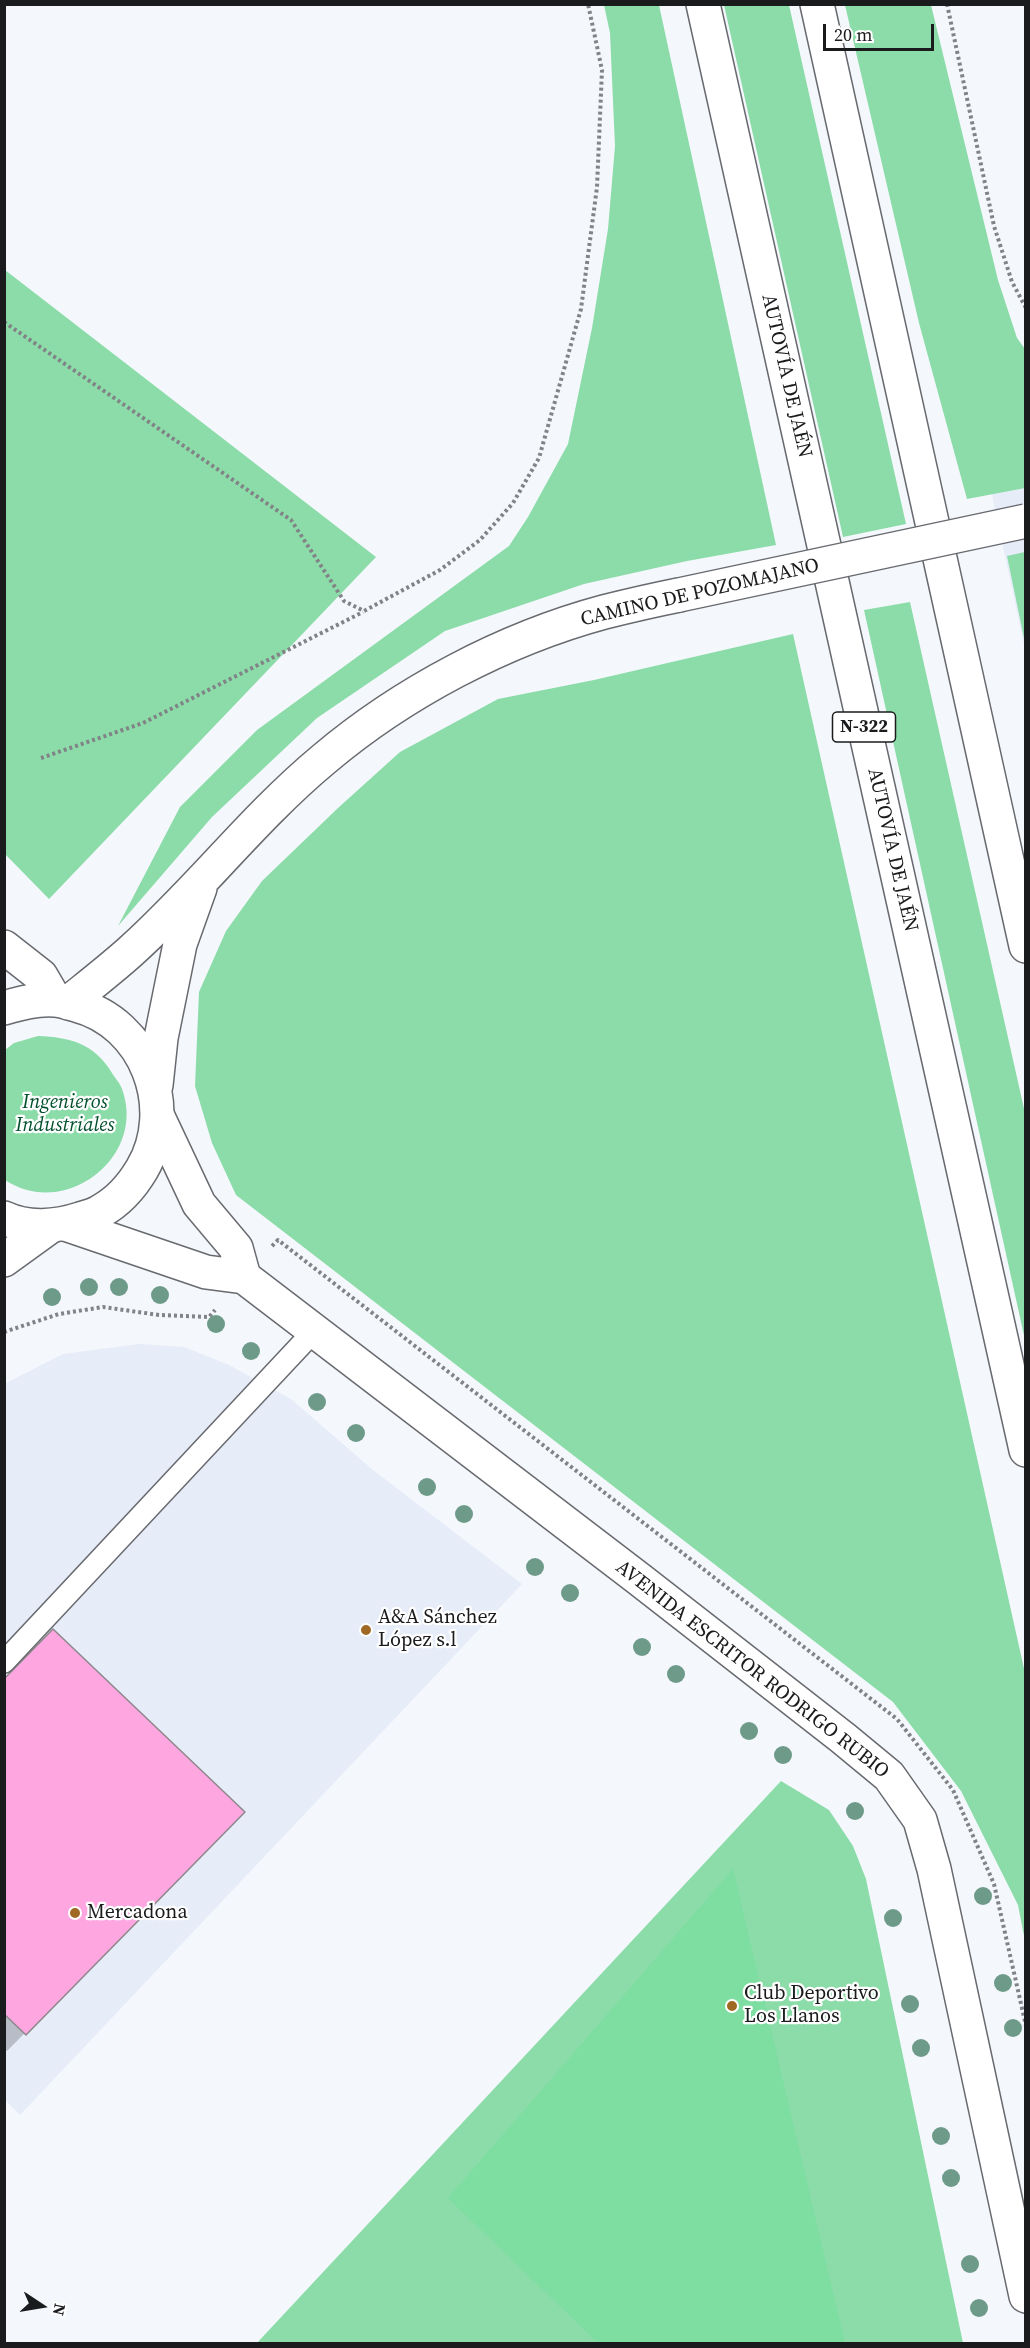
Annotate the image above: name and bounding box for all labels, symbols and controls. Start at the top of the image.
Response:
scale bar [826,12,937,50]
text: 20 m [834,22,872,47]
street label: AUTOVÍA DE JAÉN [756,292,816,460]
street label: CAMINO DE POZOMAJANO [578,554,822,632]
road number: N-322 [832,712,896,742]
street label: AUTOVÍA DE JAÉN [862,766,922,934]
park label: Ingenieros Industriales [16,1091,114,1138]
street label: AVENIDA ESCRITOR RODRIGO RUBIO [611,1556,893,1784]
place label: A&A Sánchez López s.l [378,1606,497,1653]
marker: A&A Sánchez López s.l [359,1623,373,1637]
place label: Mercadona [87,1901,188,1925]
marker: Mercadona [68,1906,82,1920]
place label: Club Deportivo Los Llanos [744,1982,879,2029]
marker: Club Deportivo Los Llanos [725,1999,739,2013]
north arrow [12,2276,72,2336]
text: N [48,2302,72,2318]

